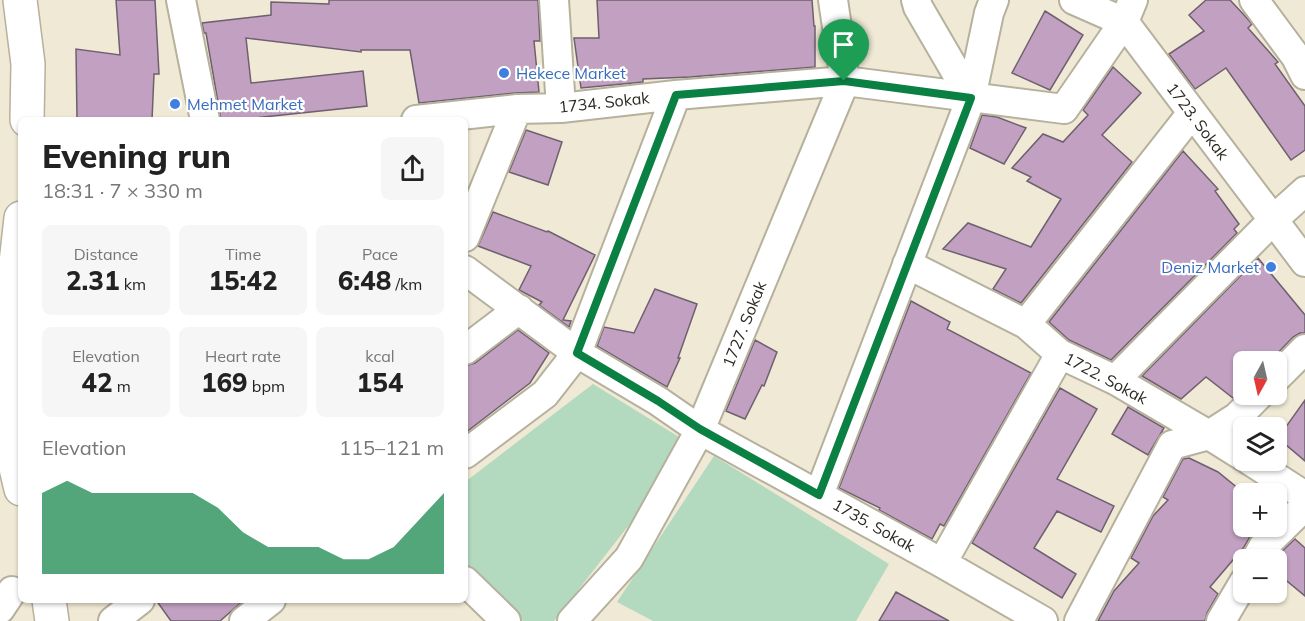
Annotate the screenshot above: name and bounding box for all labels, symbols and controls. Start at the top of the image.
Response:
pin [818,19,869,81]
icon: arrive [827,28,860,61]
place label: Hekece Market [516,63,626,83]
marker: Hekece Market [497,66,511,80]
street label: 1723. Sokak [1163,79,1234,164]
street label: 1734. Sokak [558,87,651,117]
place label: Mehmet Market [187,94,303,114]
marker: Mehmet Market [168,97,182,111]
text: Evening run [42,135,231,176]
button: share [381,137,444,200]
text: 18:31 · 7 × 330 m [42,178,203,203]
text: Distance [74,244,138,264]
text: Time [225,244,261,264]
text: Pace [362,244,398,264]
place label: Deniz Market [1161,257,1259,277]
marker: Deniz Market [1264,260,1278,274]
text: 2.31 [66,264,120,297]
text: 15:42 [208,264,278,297]
text: 6:48 [338,264,391,297]
text: km [120,274,146,294]
text: /km [391,274,422,294]
street label: 1727. Sokak [718,277,771,370]
text: Elevation [72,346,140,366]
text: Heart rate [205,346,281,366]
text: kcal [365,346,395,366]
street label: 1722. Sokak [1061,348,1152,409]
north arrow [1233,351,1287,405]
map controls [1233,351,1287,603]
text: 42 [81,366,112,399]
text: 169 [201,366,248,399]
text: 154 [357,366,403,399]
text: m [112,376,131,396]
text: bpm [248,376,285,396]
button: layers [1233,417,1287,471]
text: Elevation [42,435,127,460]
text: 115–121 m [339,435,444,460]
button: + [1233,483,1287,537]
street label: 1735. Sokak [829,494,919,556]
button: − [1233,549,1287,603]

